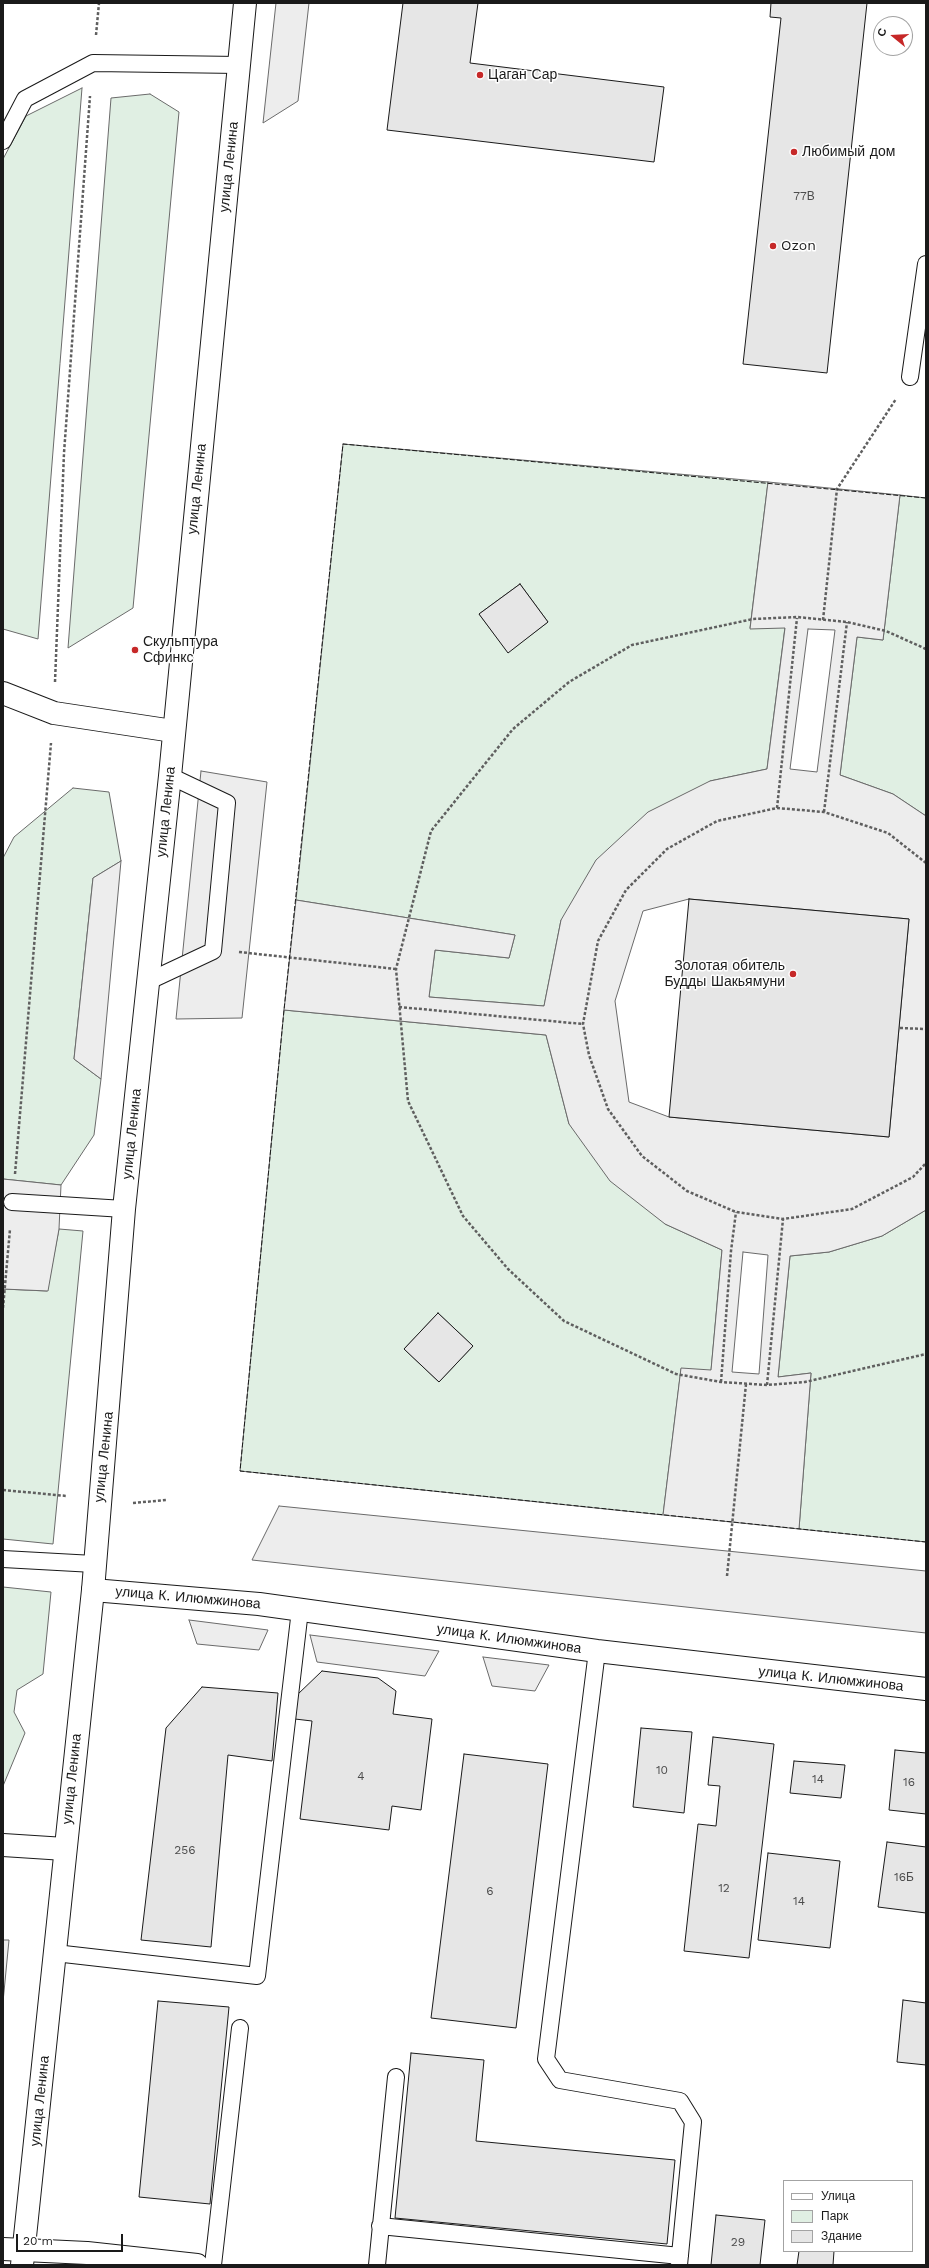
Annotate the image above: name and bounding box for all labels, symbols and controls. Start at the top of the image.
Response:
north arrow [873,16,913,56]
text: С [875,27,889,38]
place label: Цаган Сар [488,67,557,83]
marker: Цаган Сар [475,70,485,80]
street label: улица Ленина [216,121,242,213]
place label: Любимый дом [802,144,895,160]
marker: Любимый дом [789,147,799,157]
house number: 77В [793,189,815,203]
place label: Ozon [781,238,816,254]
marker: Ozon [768,241,778,251]
street label: улица Ленина [184,443,210,535]
place label: Скульптура Сфинкс [143,634,218,666]
marker: Скульптура Сфинкс [130,645,140,655]
street label: улица Ленина [153,766,179,858]
place label: Золотая обитель Будды Шакьямуни [664,958,785,990]
marker: Золотая обитель Будды Шакьямуни [788,969,798,979]
street label: улица Ленина [119,1088,145,1180]
street label: улица Ленина [91,1411,117,1503]
street label: улица К. Илюмжинова [115,1583,261,1613]
street label: улица К. Илюмжинова [436,1621,582,1657]
street label: улица К. Илюмжинова [758,1663,904,1695]
street label: улица Ленина [59,1733,85,1825]
house number: 10 [656,1763,668,1777]
house number: 4 [357,1769,365,1783]
house number: 14 [812,1772,824,1786]
house number: 16 [903,1775,915,1789]
house number: 256 [174,1843,196,1857]
house number: 16Б [894,1870,914,1884]
house number: 12 [718,1881,730,1895]
house number: 6 [486,1884,494,1898]
house number: 14 [793,1894,805,1908]
street label: улица Ленина [27,2055,53,2147]
legend [783,2180,913,2252]
text: Улица [821,2189,855,2203]
text: Парк [821,2209,848,2223]
scale bar [18,2226,125,2252]
text: Здание [821,2229,862,2243]
text: 20 m [23,2234,53,2248]
house number: 29 [731,2235,745,2249]

